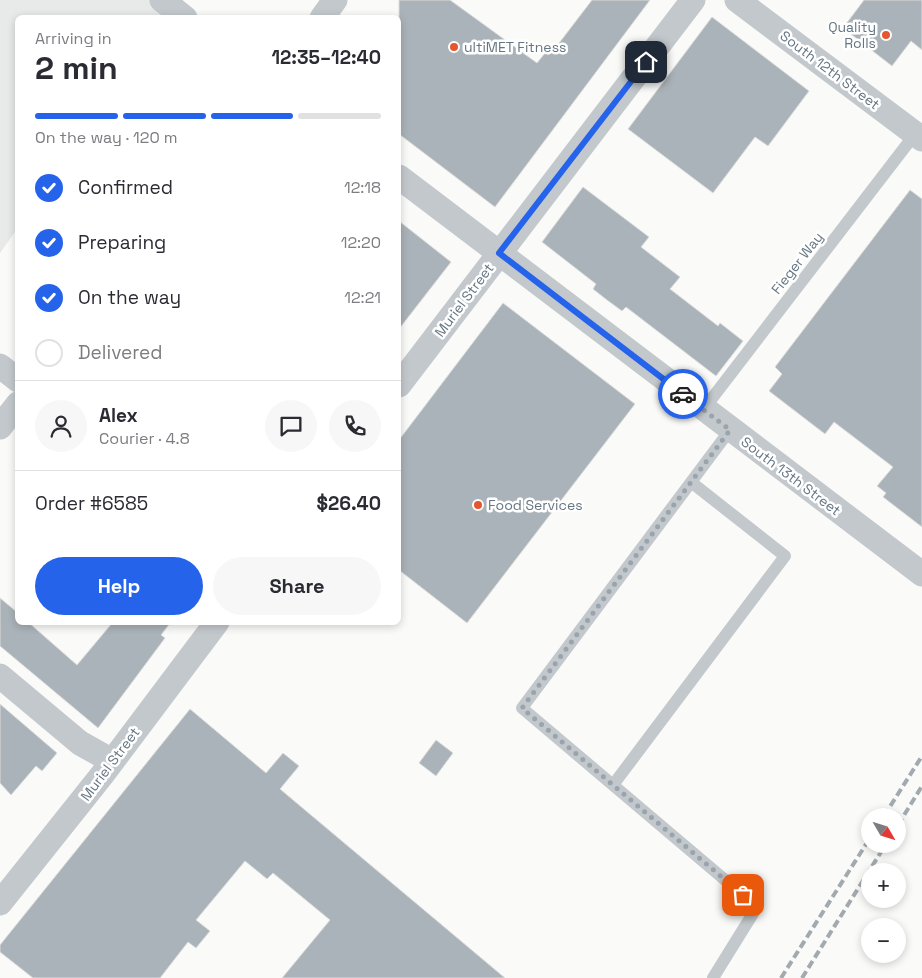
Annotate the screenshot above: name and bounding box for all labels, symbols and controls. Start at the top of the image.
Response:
place label: Quality Rolls [828,18,876,52]
street label: South 12th Street [777,27,883,113]
text: Arriving in [35,28,112,49]
marker: Quality Rolls [880,29,892,41]
place label: ultiMET Fitness [464,38,566,56]
marker: ultiMET Fitness [448,41,460,53]
pin [625,41,667,83]
text: 12:35–12:40 [271,45,381,70]
text: 2 min [35,48,118,88]
icon: home [632,48,660,76]
text: On the way · 120 m [35,127,178,148]
icon: check [35,174,63,202]
text: Confirmed [78,175,173,200]
text: 12:18 [344,177,381,198]
street label: Fieger Way [767,228,827,298]
icon: check [35,229,63,257]
text: Preparing [78,230,166,255]
text: 12:20 [341,232,381,253]
street label: Muriel Street [430,260,498,340]
icon: check [35,284,63,312]
text: On the way [78,285,181,310]
text: 12:21 [344,287,381,308]
text: Delivered [78,340,163,365]
courier [658,369,708,419]
icon: car [669,380,697,408]
button: person [35,400,87,452]
button: chat [265,400,317,452]
button: phone [329,400,381,452]
text: Alex [99,403,138,428]
text: Courier · 4.8 [99,428,190,449]
street label: South 13th Street [738,433,844,519]
text: Order #6585 [35,491,148,516]
text: $26.40 [316,491,381,516]
place label: Food Services [488,496,583,514]
marker: Food Services [472,499,484,511]
button: Help [35,557,203,615]
button: Share [213,557,381,615]
street label: Muriel Street [76,724,144,804]
north arrow [861,808,906,852]
map controls [861,808,906,963]
button: + [861,863,906,908]
pin [722,874,764,916]
icon: bag [729,881,757,909]
button: − [861,918,906,963]

